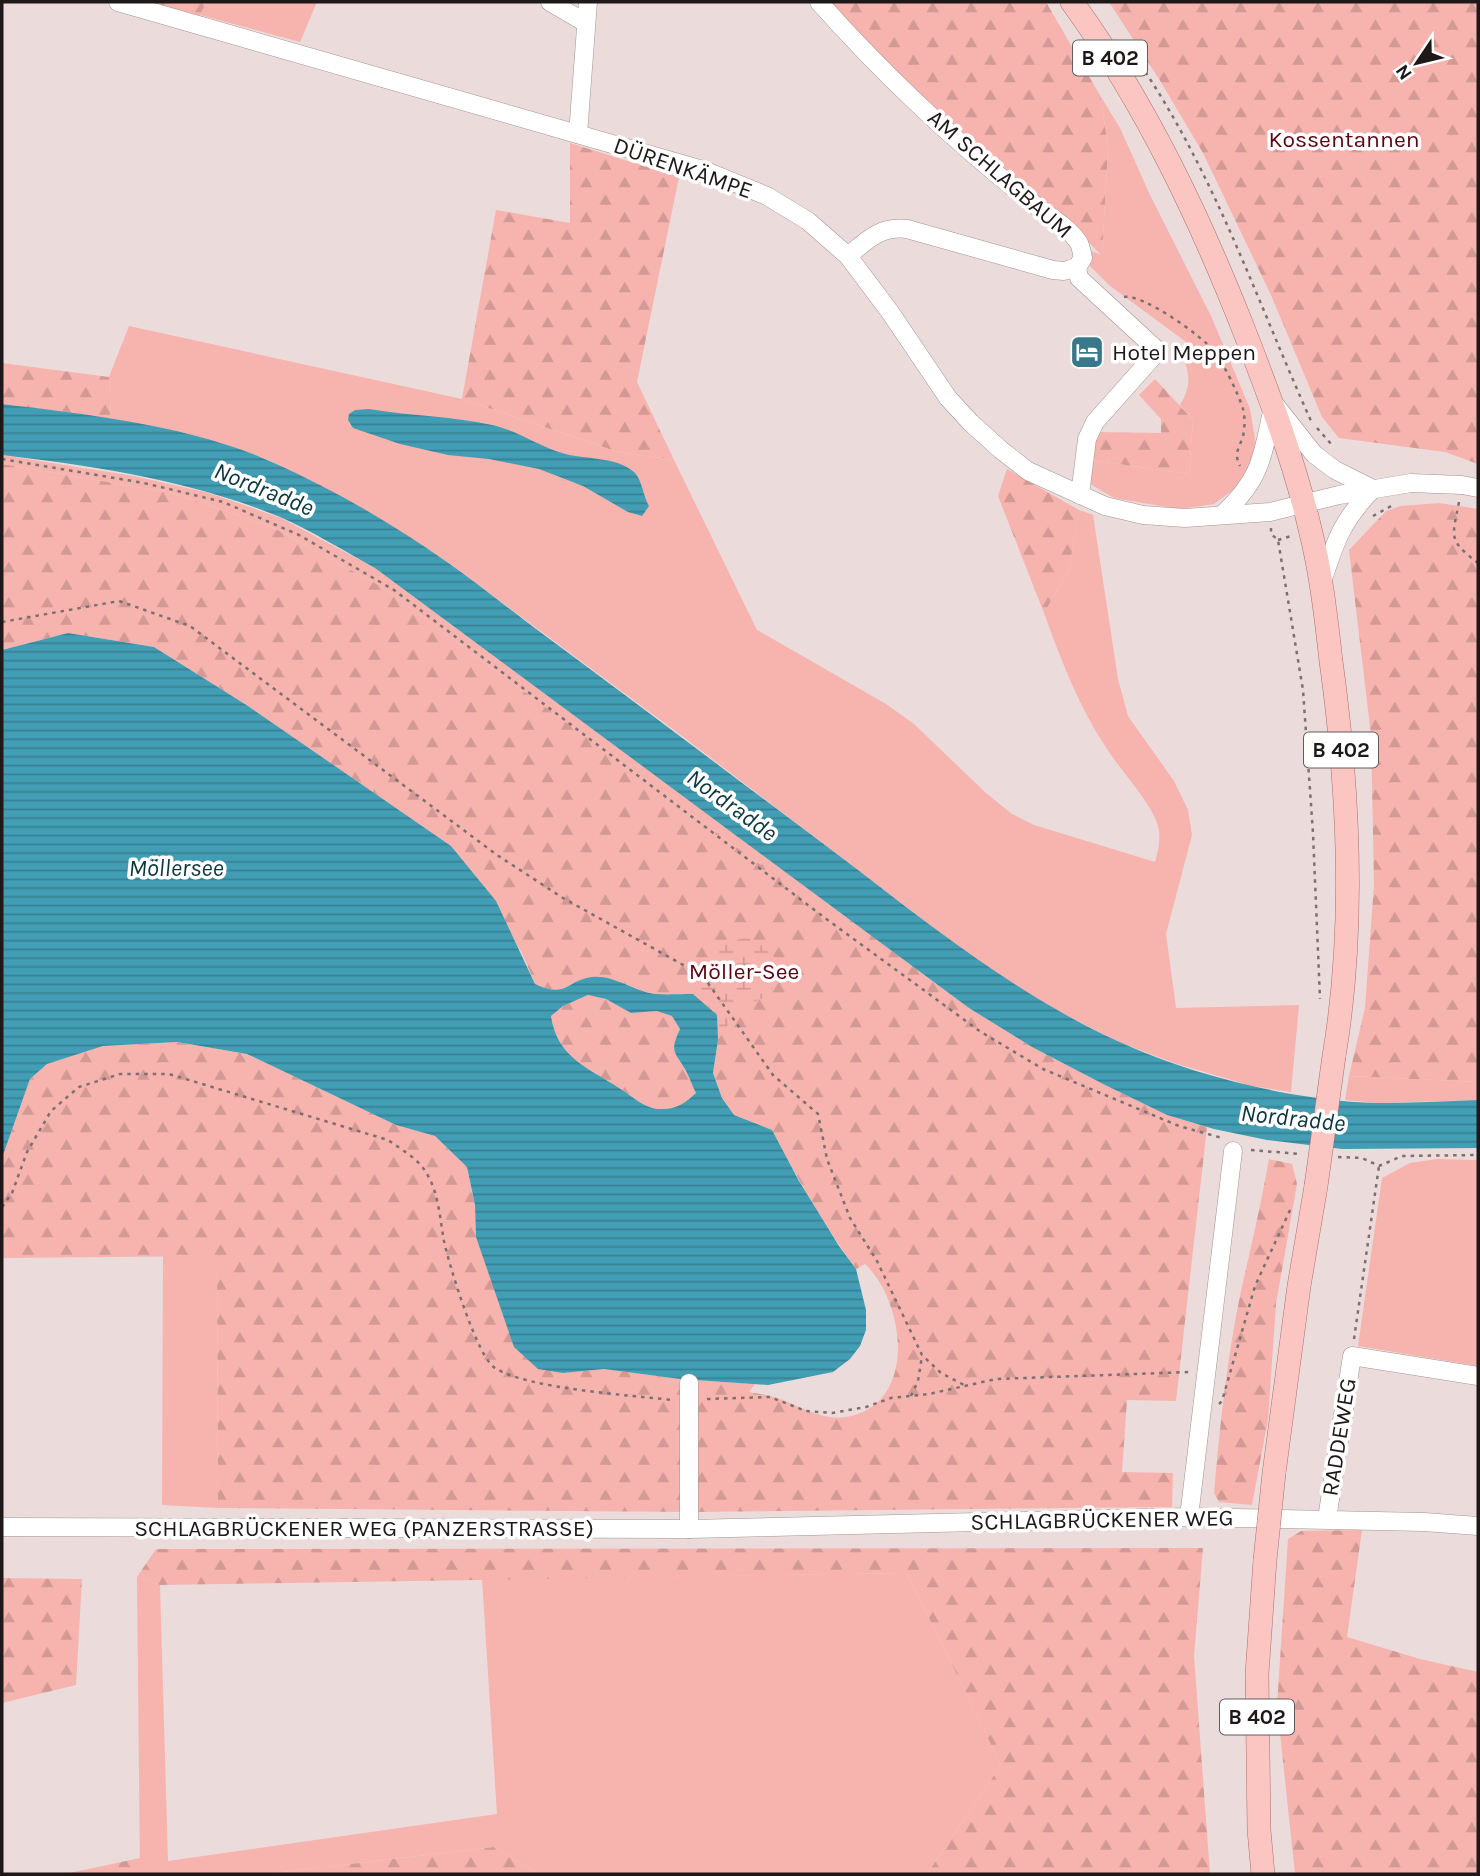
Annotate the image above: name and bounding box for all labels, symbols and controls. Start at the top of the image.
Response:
north arrow [1382,28,1452,98]
road number: B 402 [1073,41,1147,76]
text: N [1391,60,1417,84]
street label: AM SCHLAGBAUM [922,104,1078,244]
park label: Kossentannen [1268,126,1420,153]
street label: DÜRENKÄMPE [610,132,756,204]
hotel icon: Hotel Meppen [1068,333,1106,371]
place label: Hotel Meppen [1112,339,1256,366]
water label: Nordradde [210,456,318,522]
road number: B 402 [1304,732,1378,768]
water label: Nordradde [681,763,783,847]
water label: Möllersee [128,854,224,882]
park label: Möller-See [689,958,799,985]
water label: Nordradde [1239,1099,1347,1137]
street label: RADDEWEG [1316,1376,1362,1498]
street label: SCHLAGBRÜCKENER WEG [970,1504,1234,1536]
street label: SCHLAGBRÜCKENER WEG (PANZERSTRASSE) [134,1515,594,1542]
road number: B 402 [1220,1700,1294,1734]

